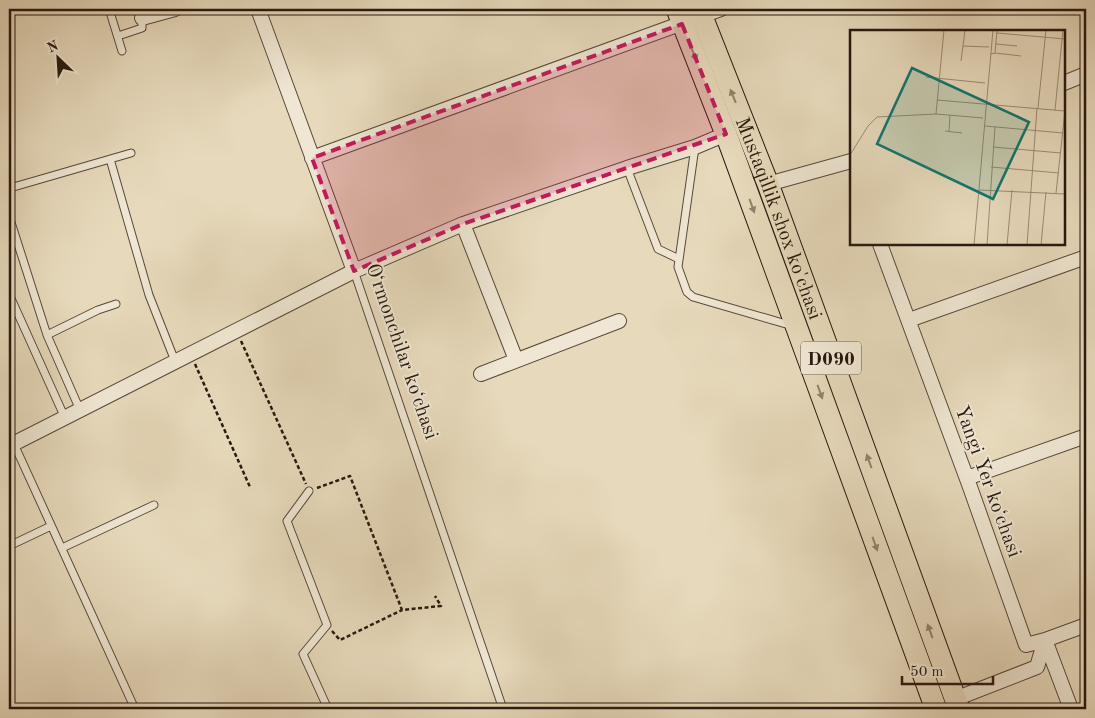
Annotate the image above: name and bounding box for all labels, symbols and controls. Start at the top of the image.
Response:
inset map [850,30,1065,245]
north arrow [32,32,82,82]
text: N [45,38,61,56]
one-way arrow [690,47,698,62]
one-way arrow [729,88,737,103]
street label: Mustaqillik shox ko'chasi [731,115,824,323]
one-way arrow [748,199,756,214]
street label: Oʻrmonchilar koʻchasi [362,261,441,442]
road number: D090 [801,342,861,374]
one-way arrow [817,384,824,399]
street label: Yangi Yer koʻchasi [950,403,1024,560]
one-way arrow [865,454,872,469]
one-way arrow [871,537,879,552]
one-way arrow [926,623,933,638]
scale bar [902,653,994,685]
text: 50 m [910,665,944,680]

